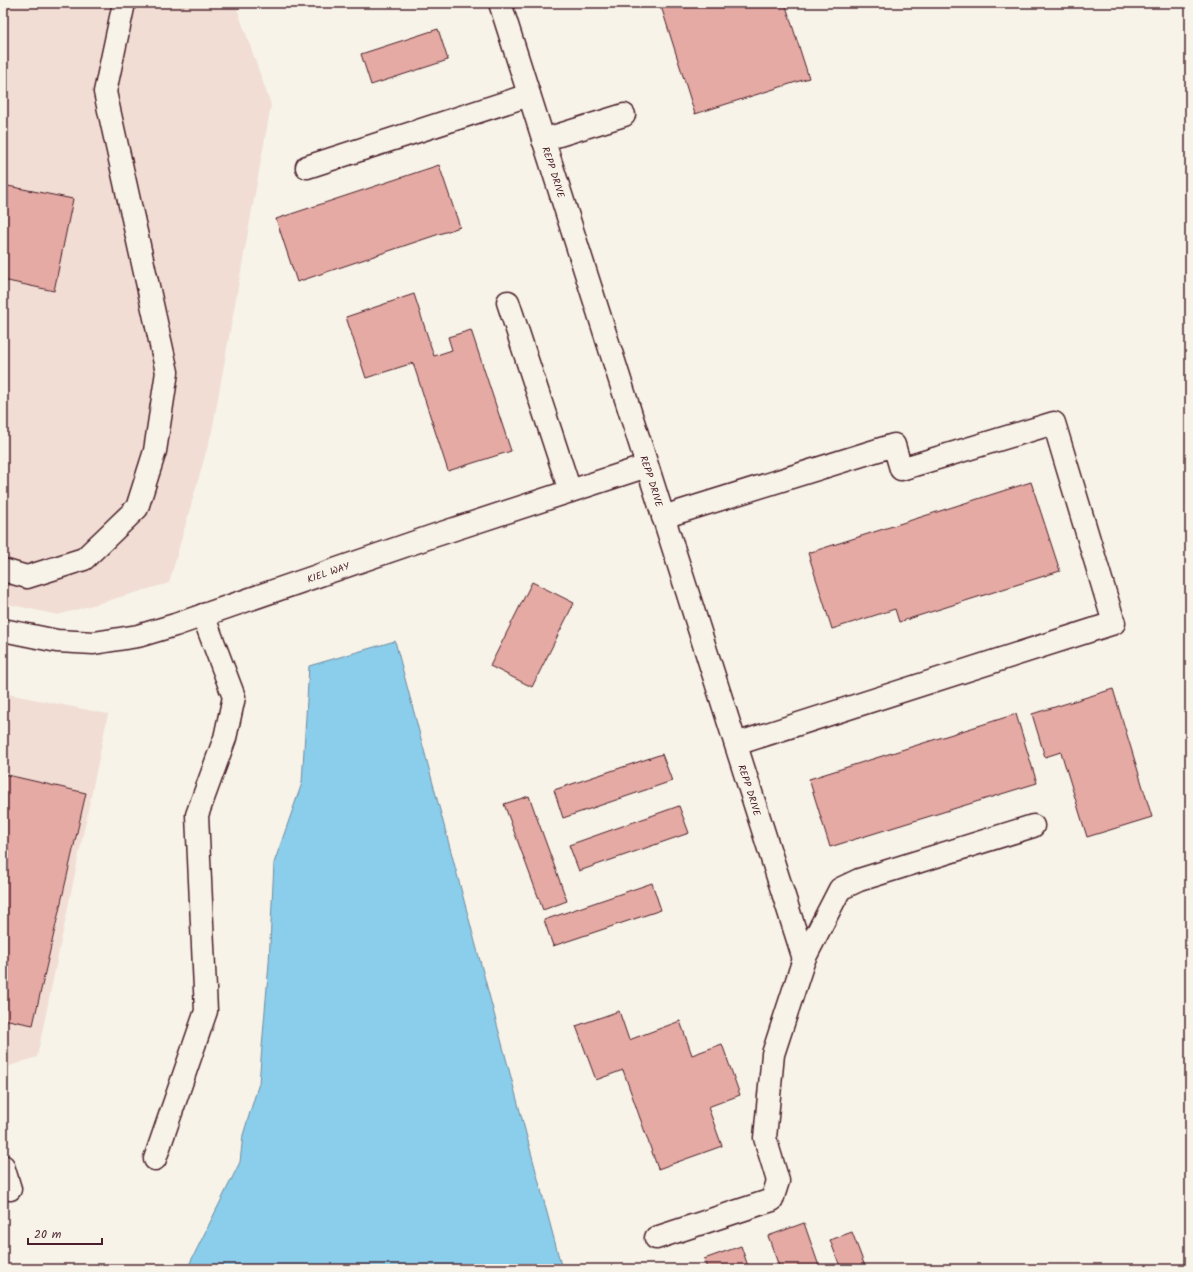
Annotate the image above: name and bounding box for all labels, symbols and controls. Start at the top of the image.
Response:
street label: REPP DRIVE [537,145,569,201]
street label: REPP DRIVE [635,454,667,510]
street label: KIEL WAY [305,558,353,588]
street label: REPP DRIVE [733,763,765,819]
scale bar [28,1220,102,1246]
text: 20 m [34,1225,62,1244]

